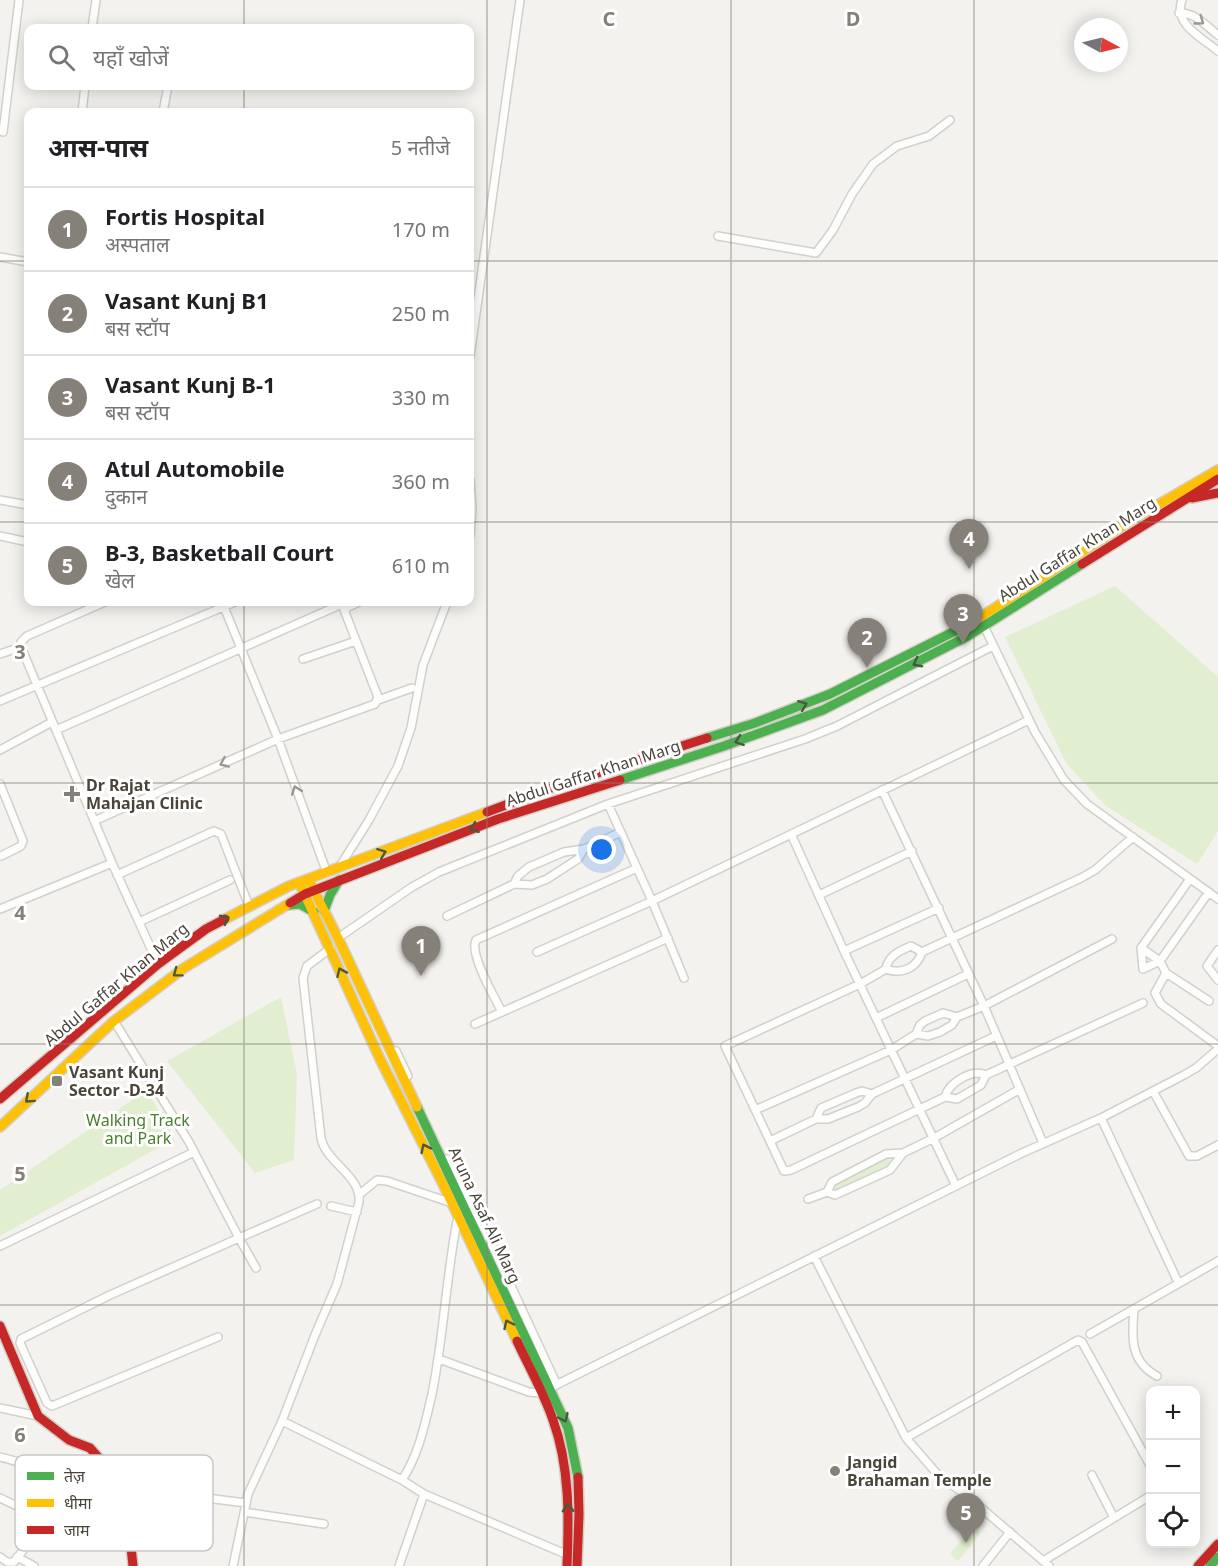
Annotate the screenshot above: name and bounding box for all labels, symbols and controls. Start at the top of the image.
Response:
text: C [603,5,616,32]
text: D [846,5,860,32]
one-way arrow [1193,14,1204,25]
north arrow [1074,18,1128,72]
search box [24,24,474,90]
icon: search [45,41,78,74]
text: यहाँ खोजें [93,42,169,72]
text: आस-पास [48,129,148,165]
text: 5 नतीजे [391,134,450,161]
text: Fortis Hospital [105,201,265,231]
text: 1 [62,216,73,243]
text: 170 m [392,216,450,243]
text: अस्पताल [105,231,170,258]
text: Vasant Kunj B1 [105,285,269,315]
text: 2 [62,300,73,327]
text: 250 m [392,300,450,327]
text: बस स्टॉप [105,315,170,342]
text: Vasant Kunj B-1 [105,369,276,399]
text: 3 [62,384,73,411]
text: 330 m [392,384,450,411]
text: बस स्टॉप [105,399,170,426]
text: Atul Automobile [105,453,285,483]
text: 4 [62,468,73,495]
text: 360 m [392,468,450,495]
text: दुकान [105,483,147,510]
street label: Abdul Gaffar Khan Marg [994,491,1160,607]
pin: 4 [950,520,988,569]
text: B-3, Basketball Court [105,537,334,567]
text: 5 [62,552,73,579]
text: 610 m [392,552,450,579]
text: खेल [105,567,135,594]
pin: 3 [944,594,982,644]
pin: 2 [848,618,886,668]
text: 3 [14,638,26,665]
one-way arrow [913,656,924,667]
one-way arrow [797,700,808,712]
one-way arrow [734,733,745,746]
street label: Abdul Gaffar Khan Marg [503,734,683,812]
one-way arrow [220,756,231,768]
place label: Dr Rajat Mahajan Clinic [86,774,203,814]
marker: Dr Rajat Mahajan Clinic [63,785,81,803]
one-way arrow [291,785,304,795]
one-way arrow [469,820,480,833]
your location [587,835,616,864]
one-way arrow [376,847,386,860]
text: 4 [14,899,26,926]
one-way arrow [219,914,230,926]
street label: Abdul Gaffar Khan Marg [39,917,193,1051]
pin: 1 [402,926,440,976]
one-way arrow [173,966,184,977]
one-way arrow [337,967,349,978]
place label: Vasant Kunj Sector -D-34 [69,1061,164,1101]
marker: Vasant Kunj Sector -D-34 [50,1074,64,1088]
one-way arrow [25,1092,35,1103]
park label: Walking Track and Park [86,1109,190,1149]
street label: Aruna Asaf Ali Marg [444,1143,526,1287]
one-way arrow [420,1144,432,1155]
text: 5 [14,1160,26,1187]
one-way arrow [504,1320,516,1331]
map controls [1146,1386,1200,1548]
button: + [1146,1386,1200,1440]
one-way arrow [556,1411,568,1422]
text: 6 [14,1421,26,1448]
button: − [1146,1440,1200,1494]
place label: Jangid Brahaman Temple [845,1451,991,1491]
legend [15,1455,213,1551]
marker: Jangid Brahaman Temple [828,1464,842,1478]
text: तेज़ [64,1465,86,1487]
text: धीमा [64,1492,93,1514]
pin: 5 [946,1494,986,1543]
button: locate [1146,1494,1200,1548]
one-way arrow [561,1503,574,1512]
text: जाम [64,1519,90,1541]

